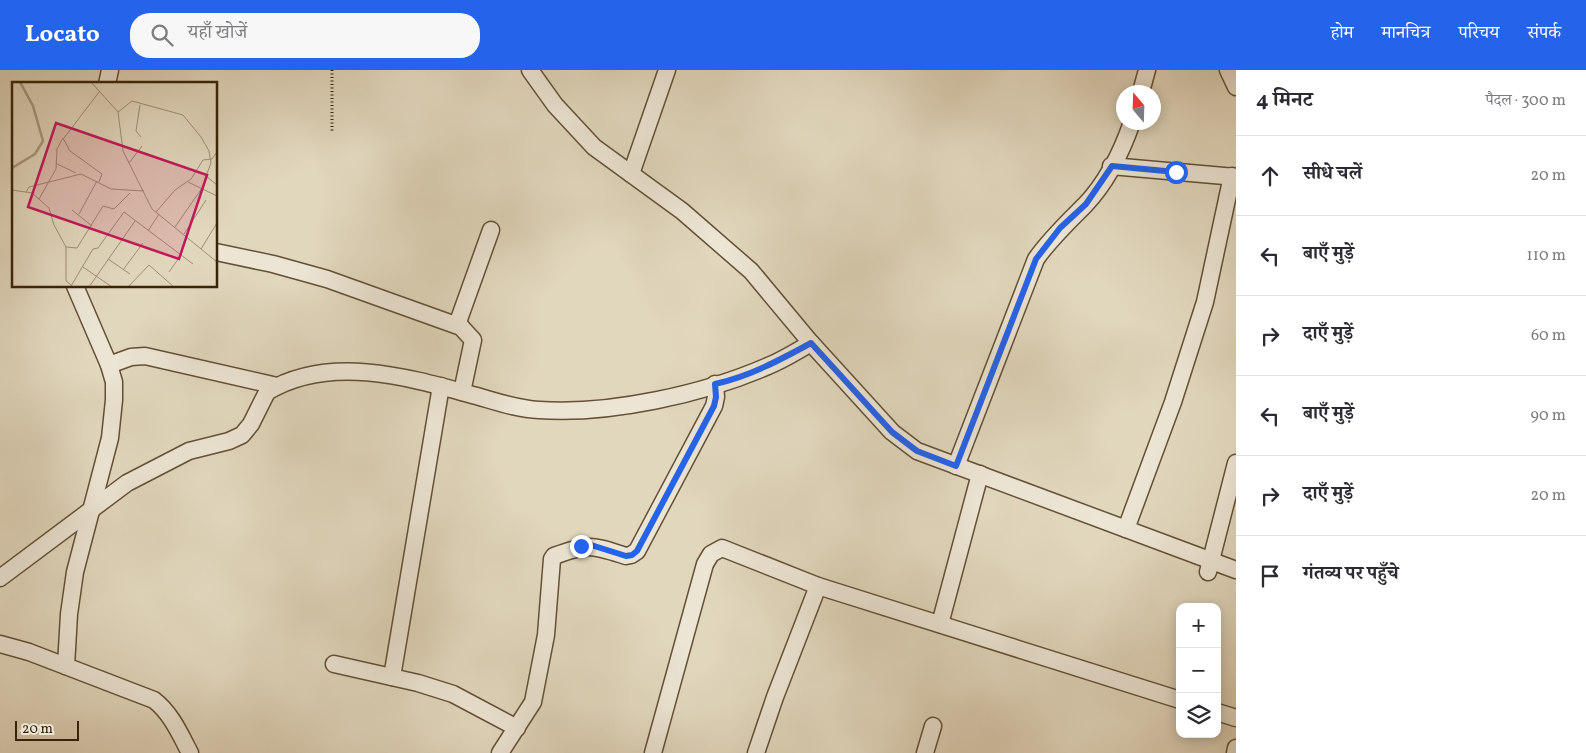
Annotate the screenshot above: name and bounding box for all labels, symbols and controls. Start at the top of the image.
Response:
search box [130,13,480,58]
text: Locato [25,18,100,52]
text: यहाँ खोजें [188,20,247,46]
icon: search [148,21,176,49]
text: होम [1331,21,1354,46]
text: मानचित्र [1382,21,1430,46]
text: परिचय [1458,21,1499,46]
text: संपर्क [1527,21,1561,46]
inset map [12,82,218,288]
north arrow [1116,85,1161,130]
text: 4 मिनट [1256,86,1313,115]
text: पैदल · 300 m [1486,90,1566,112]
route start [1165,161,1188,184]
text: सीधे चलें [1303,161,1362,187]
icon: ahead [1256,162,1284,190]
text: 20 m [1531,165,1566,187]
text: बाएँ मुड़ें [1303,241,1354,267]
icon: left [1256,242,1284,270]
text: 110 m [1527,245,1566,267]
text: दाएँ मुड़ें [1303,321,1353,347]
icon: right [1256,322,1284,350]
text: 60 m [1531,325,1566,347]
text: बाएँ मुड़ें [1303,401,1354,427]
icon: left [1256,402,1284,430]
text: 90 m [1530,405,1566,427]
text: दाएँ मुड़ें [1303,481,1353,507]
icon: right [1256,482,1284,510]
text: 20 m [1531,485,1566,507]
route end [570,535,593,558]
text: गंतव्य पर पहुँचे [1303,561,1398,587]
icon: arrive [1256,562,1284,590]
map controls [1176,603,1221,738]
button: + [1176,603,1221,648]
button: − [1176,648,1221,693]
button: layers [1176,693,1221,738]
scale bar [15,718,79,741]
text: 20 m [22,720,53,739]

